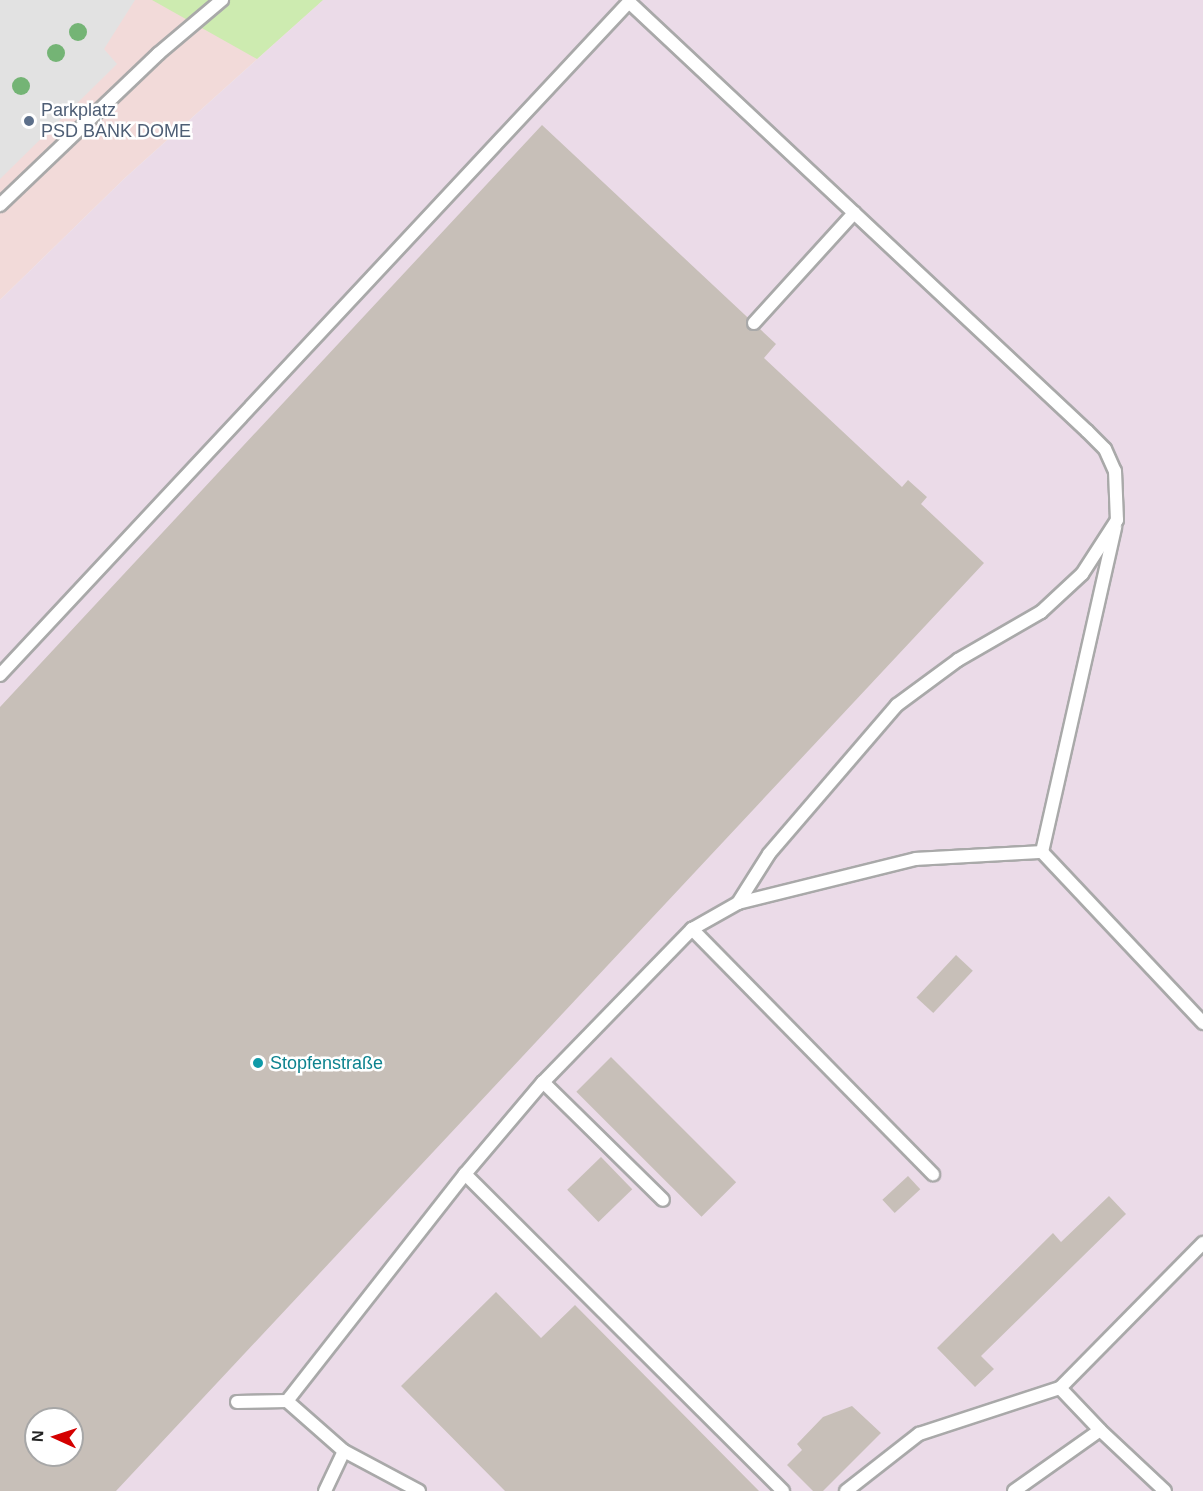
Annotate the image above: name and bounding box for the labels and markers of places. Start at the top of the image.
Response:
place label: Parkplatz PSD BANK DOME [41,100,191,142]
marker: Parkplatz PSD BANK DOME [22,114,36,128]
place label: Stopfenstraße [270,1052,383,1074]
marker: Stopfenstraße [251,1056,265,1070]

